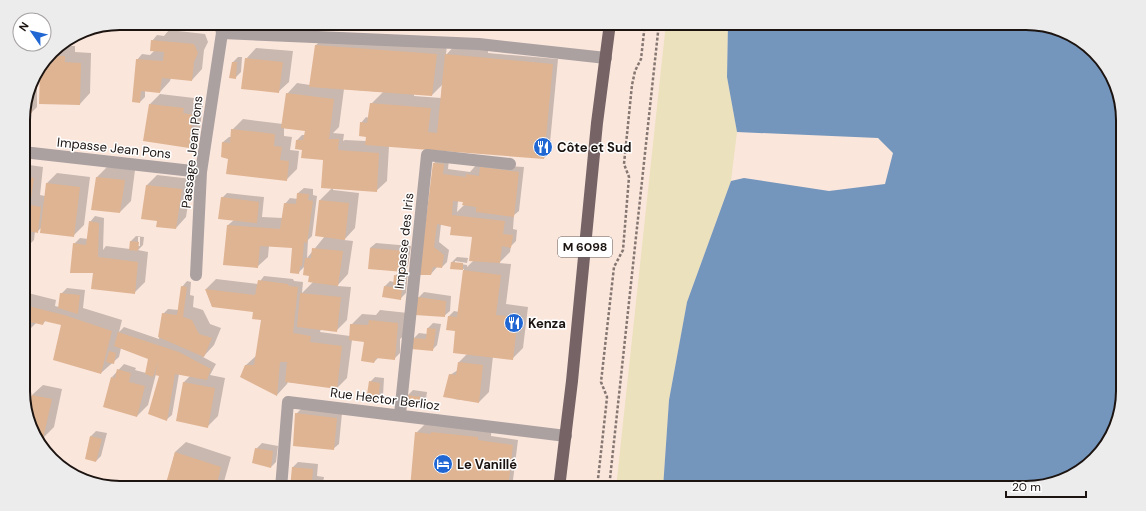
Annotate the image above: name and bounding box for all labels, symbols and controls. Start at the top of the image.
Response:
north arrow [12,12,52,52]
text: N [16,19,32,34]
street label: Passage Jean Pons [178,95,206,209]
street label: Impasse Jean Pons [56,134,172,162]
restaurant icon: Côte et Sud [532,136,554,158]
place label: Côte et Sud [557,139,631,156]
street label: Impasse des Iris [390,192,418,290]
road number: M 6098 [558,237,612,257]
restaurant icon: Kenza [503,312,525,334]
place label: Kenza [528,315,566,332]
street label: Rue Hector Berlioz [329,384,441,414]
hotel icon: Le Vanillé [432,453,454,475]
place label: Le Vanillé [457,456,517,473]
scale bar [1006,473,1086,499]
text: 20 m [1012,479,1041,495]

